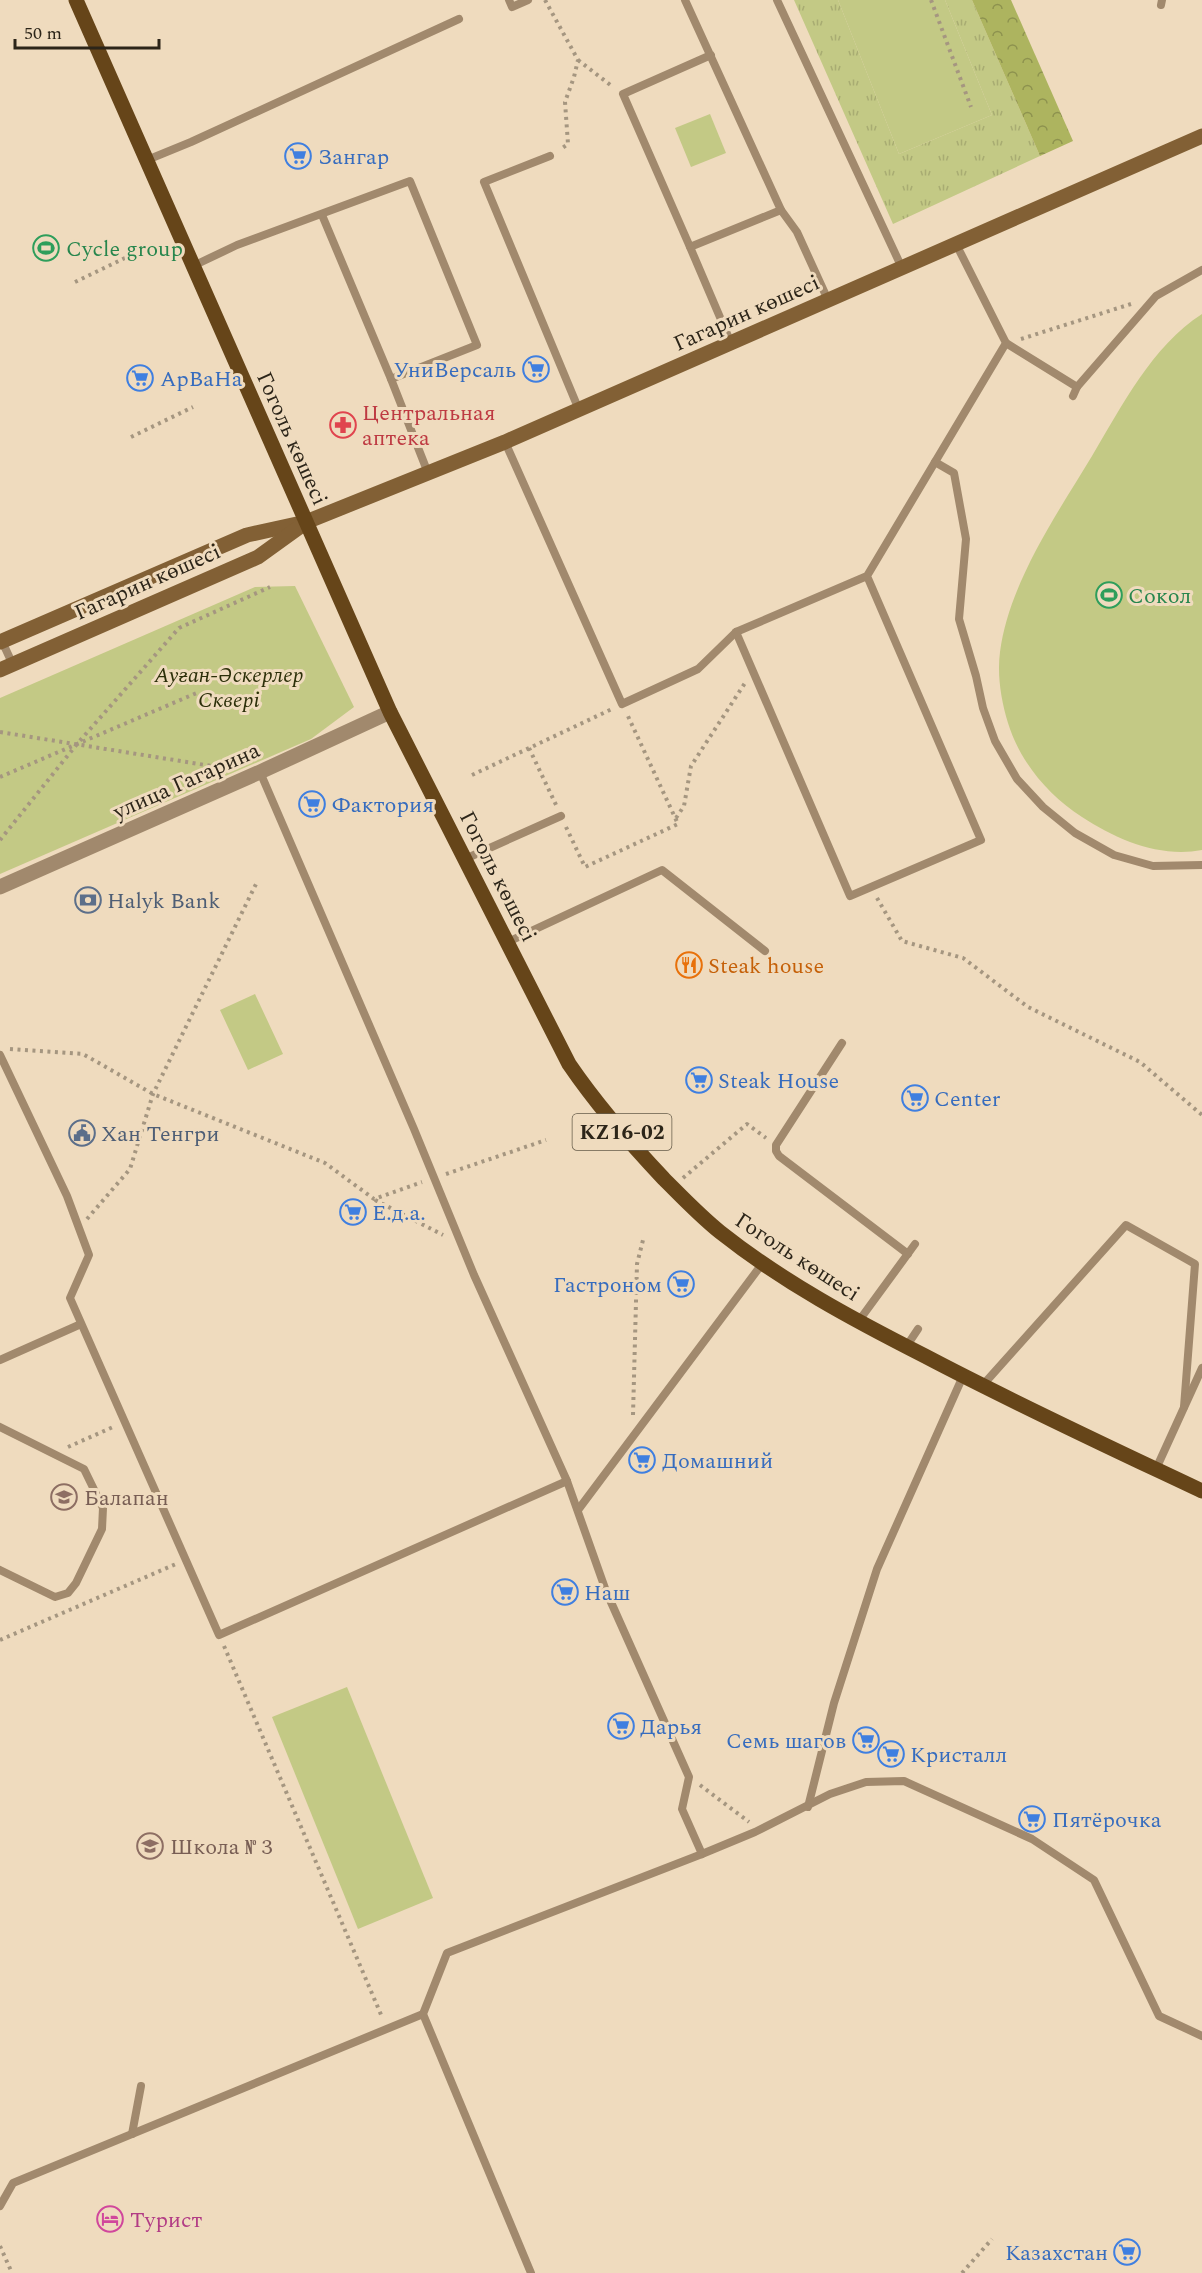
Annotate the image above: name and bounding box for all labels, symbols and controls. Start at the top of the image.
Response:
scale bar [15,12,159,50]
text: 50 m [24,20,62,47]
supermarket icon: Зангар [283,141,313,171]
place label: Зангар [318,141,389,174]
sports icon: Cycle group [31,233,61,263]
place label: Cycle group [66,233,183,266]
street label: Гагарин көшесі [668,266,825,360]
place label: УниВерсаль [393,354,516,387]
supermarket icon: УниВерсаль [521,354,551,384]
supermarket icon: АрВаНа [125,363,155,393]
place label: АрВаНа [160,363,243,396]
street label: Гоголь көшесі [247,366,336,511]
place label: Центральная аптека [362,397,495,455]
pharmacy icon: Центральная аптека [328,410,358,440]
street label: Гагарин көшесі [69,535,226,629]
sports icon: Сокол [1094,580,1124,610]
place label: Сокол [1128,580,1191,613]
park label: Ауған-Әскерлер Сквері [153,659,304,717]
street label: улица Гагарина [107,734,266,829]
supermarket icon: Фактория [297,789,327,819]
place label: Фактория [332,789,434,822]
street label: Гоголь көшесі [450,805,545,948]
bank icon: Halyk Bank [73,885,103,915]
place label: Halyk Bank [107,885,221,918]
restaurant icon: Steak house [674,950,704,980]
place label: Steak house [708,950,824,983]
supermarket icon: Steak House [684,1065,714,1095]
place label: Steak House [718,1065,839,1098]
supermarket icon: Center [900,1083,930,1113]
place label: Center [934,1083,1001,1116]
road number: KZ16-02 [572,1114,672,1150]
public building icon: Хан Тенгри [67,1118,97,1148]
place label: Хан Тенгри [101,1118,219,1151]
supermarket icon: Е.д.а. [338,1197,368,1227]
place label: Е.д.а. [372,1197,426,1230]
street label: Гоголь көшесі [728,1204,866,1310]
place label: Гастроном [553,1269,662,1302]
supermarket icon: Гастроном [666,1269,696,1299]
supermarket icon: Домашний [627,1445,657,1475]
place label: Домашний [662,1445,773,1478]
school or university icon: Балапан [49,1482,79,1512]
place label: Балапан [84,1482,169,1515]
supermarket icon: Наш [550,1577,580,1607]
place label: Наш [584,1577,631,1610]
supermarket icon: Дарья [606,1711,636,1741]
place label: Дарья [640,1711,702,1744]
place label: Семь шагов [726,1725,846,1758]
supermarket icon: Семь шагов [851,1725,881,1755]
supermarket icon: Кристалл [876,1739,906,1769]
place label: Кристалл [910,1739,1007,1772]
supermarket icon: Пятёрочка [1017,1804,1047,1834]
place label: Пятёрочка [1052,1804,1162,1837]
school or university icon: Школа № 3 [135,1831,165,1861]
place label: Школа № 3 [170,1831,273,1864]
hotel icon: Турист [95,2204,125,2234]
place label: Турист [130,2204,203,2237]
place label: Казахстан [1005,2237,1108,2270]
supermarket icon: Казахстан [1112,2237,1142,2267]

